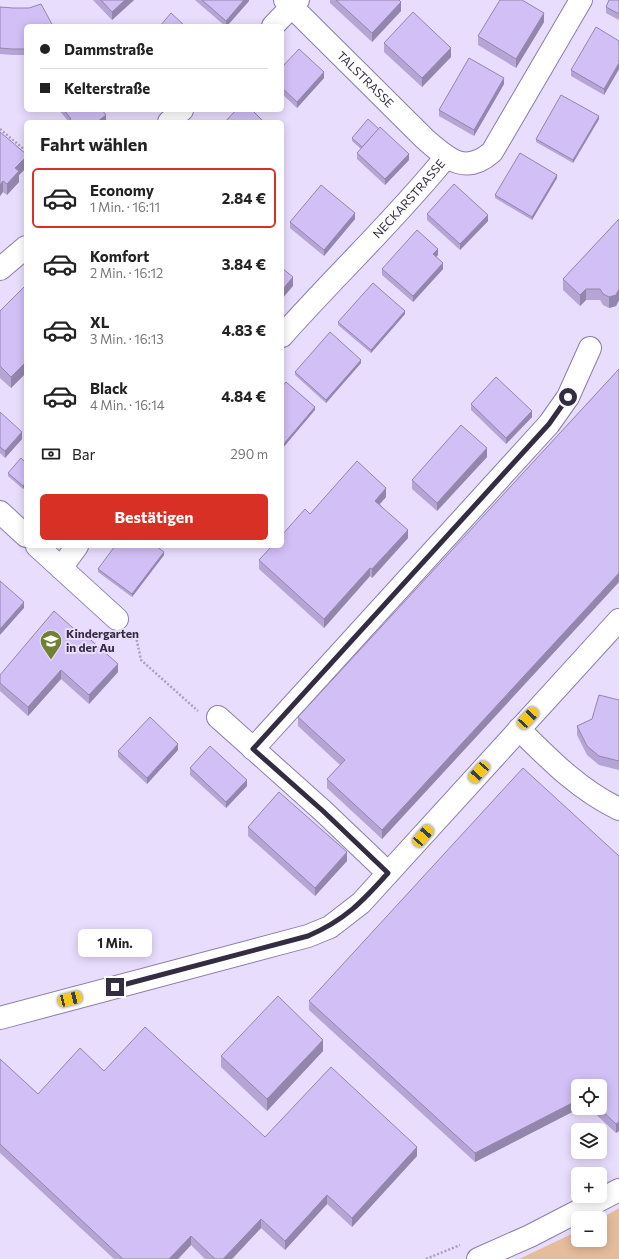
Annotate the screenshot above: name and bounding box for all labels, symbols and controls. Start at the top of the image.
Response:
text: Dammstraße [64,40,153,58]
street label: TALSTRASSE [335,48,397,110]
text: Kelterstraße [64,79,150,97]
text: Fahrt wählen [40,133,148,155]
street label: NECKARSTRASSE [370,156,447,241]
icon: car [42,180,78,216]
text: Economy [90,181,154,199]
text: 2.84 € [222,189,266,207]
text: 1 Min. · 16:11 [90,199,160,215]
icon: car [42,246,78,282]
text: Komfort [90,247,149,265]
text: 3.84 € [222,255,266,273]
text: 2 Min. · 16:12 [90,265,163,281]
icon: car [42,312,78,348]
text: XL [90,313,109,331]
text: 4.83 € [222,321,266,339]
text: 3 Min. · 16:13 [90,331,164,347]
icon: car [42,378,78,414]
text: Black [90,379,128,397]
text: 4.84 € [221,387,266,405]
route start [559,388,577,406]
text: 4 Min. · 16:14 [90,397,165,413]
icon: cash [40,443,62,465]
text: Bar [72,445,96,463]
text: 290 m [231,446,268,462]
button: Bestätigen [40,494,268,540]
place label: Kindergarten in der Au [66,626,139,654]
school or university icon: Kindergarten in der Au [38,628,64,661]
car [515,705,541,731]
car [467,759,491,785]
car [411,823,435,849]
callout: 1 Min. [78,929,152,957]
text: 1 Min. [97,935,133,951]
route end [106,978,124,996]
car [57,990,83,1008]
map controls [571,1079,607,1247]
button: locate [571,1079,607,1115]
button: layers [571,1123,607,1159]
button: + [571,1167,607,1203]
button: − [571,1211,607,1247]

